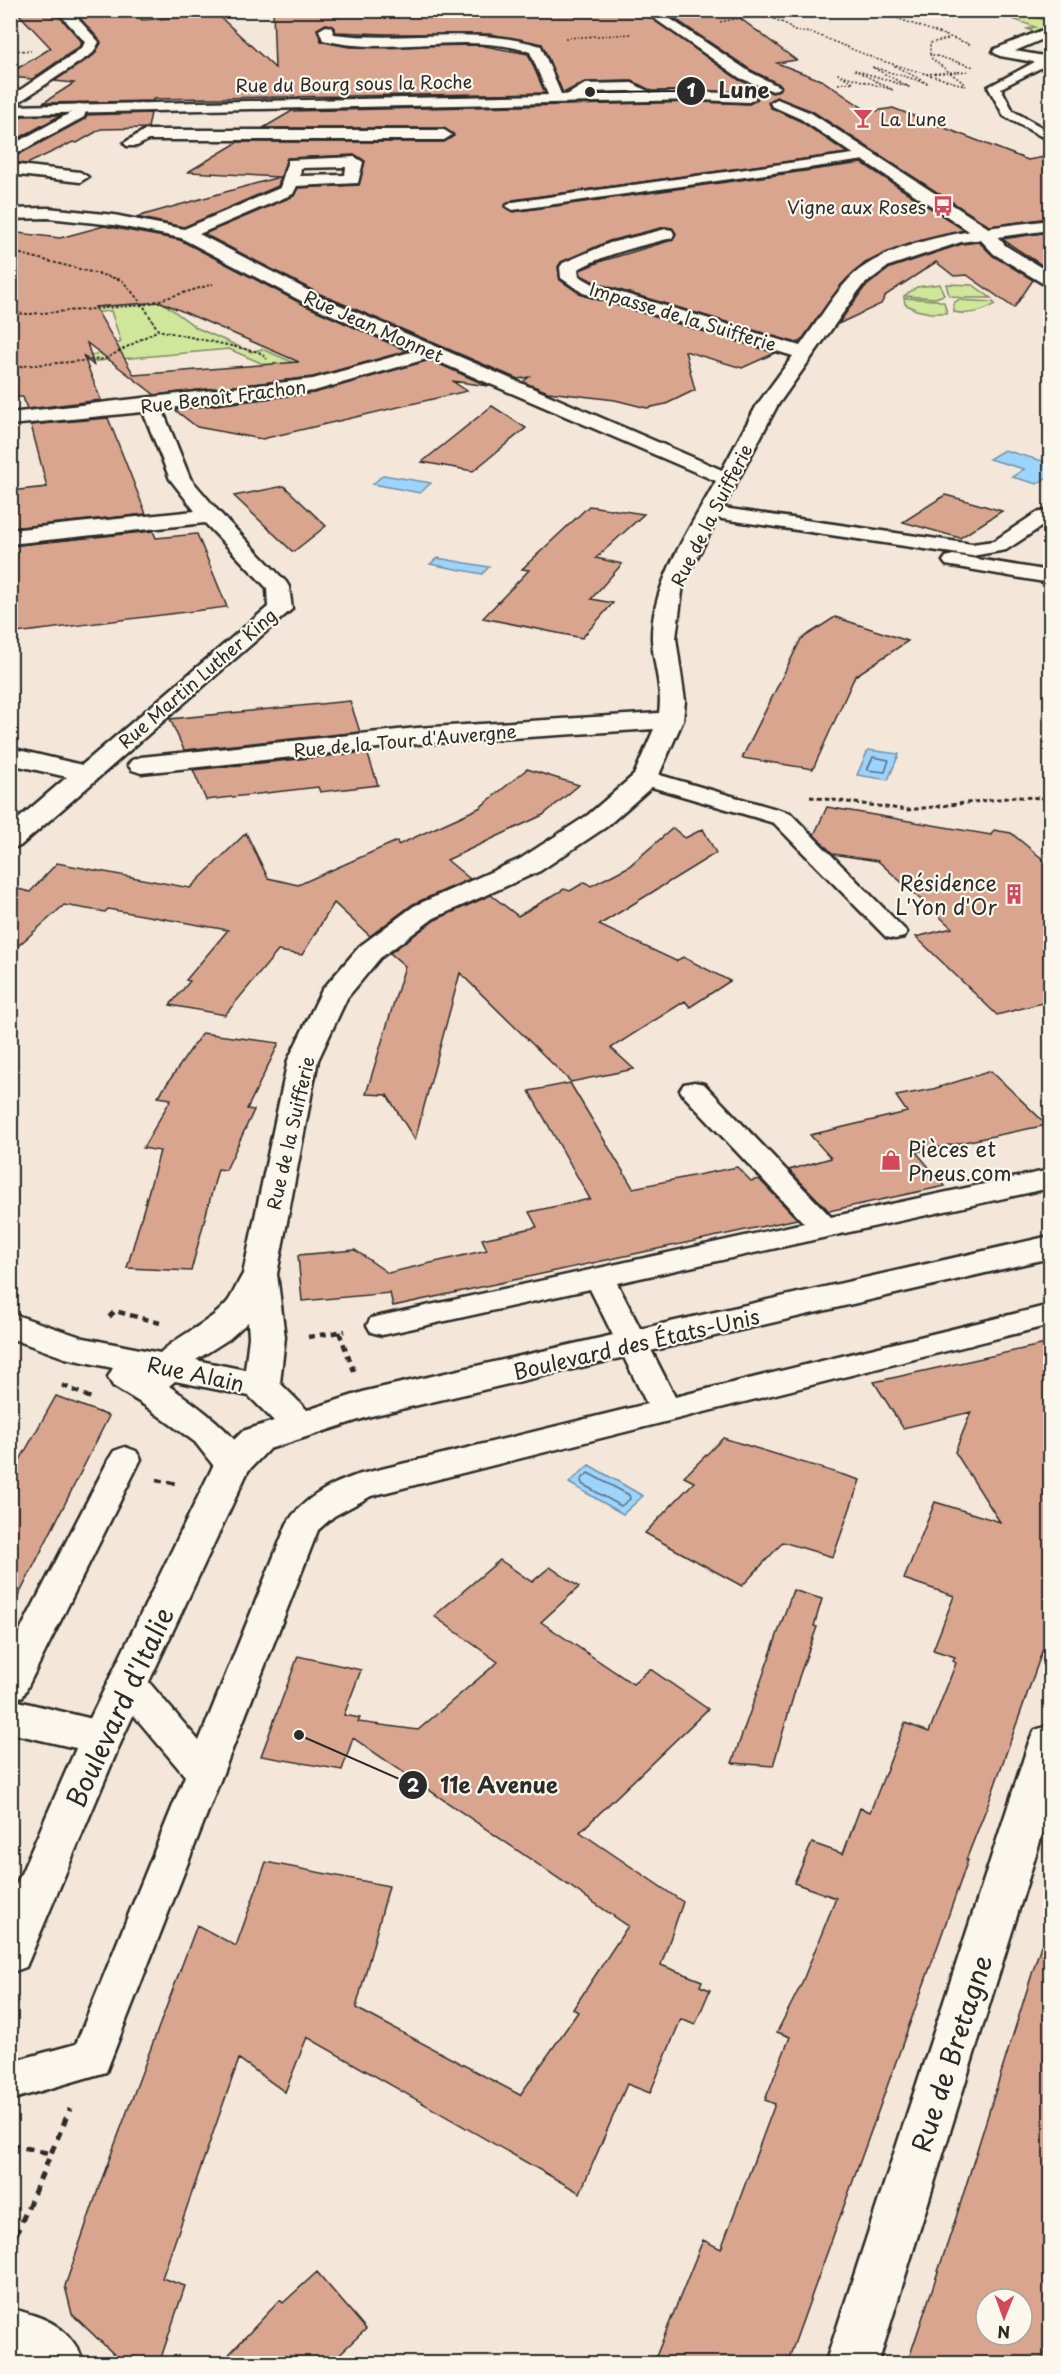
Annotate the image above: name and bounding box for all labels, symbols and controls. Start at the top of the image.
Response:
street label: Rue du Bourg sous la Roche [236,67,472,99]
callout: Lune [676,71,781,111]
text: Lune [719,72,769,105]
text: 1 [687,76,696,103]
place label: La Lune [880,105,947,132]
bar icon: La Lune [851,106,875,130]
place label: Vigne aux Roses [787,193,926,220]
bus stop icon: Vigne aux Roses [931,194,955,218]
street label: Impasse de la Suifferie [586,275,780,357]
street label: Rue Jean Monnet [300,283,448,369]
street label: Rue Benoît Frachon [139,372,307,420]
street label: Rue de la Suifferie [663,439,759,591]
street label: Rue Martin Luther King [112,602,282,754]
street label: Rue de la Tour d'Auvergne [292,717,518,763]
place label: Résidence L'Yon d'Or [895,866,998,922]
building icon: Résidence L'Yon d'Or [1002,882,1026,906]
street label: Rue de la Suifferie [259,1054,321,1212]
place label: Pièces et Pneus.com [908,1132,1012,1188]
shop icon: Pièces et Pneus.com [879,1148,903,1172]
street label: Boulevard des États-Unis [510,1299,762,1387]
street label: Rue Alain [145,1347,247,1399]
street label: Boulevard d'Italie [55,1600,183,1814]
callout: 11e Avenue [398,1765,570,1805]
text: 11e Avenue [440,1767,558,1800]
text: 2 [407,1771,420,1798]
street label: Rue de Bretagne [901,1949,1001,2157]
north arrow [974,2287,1034,2347]
text: N [997,2321,1010,2345]

